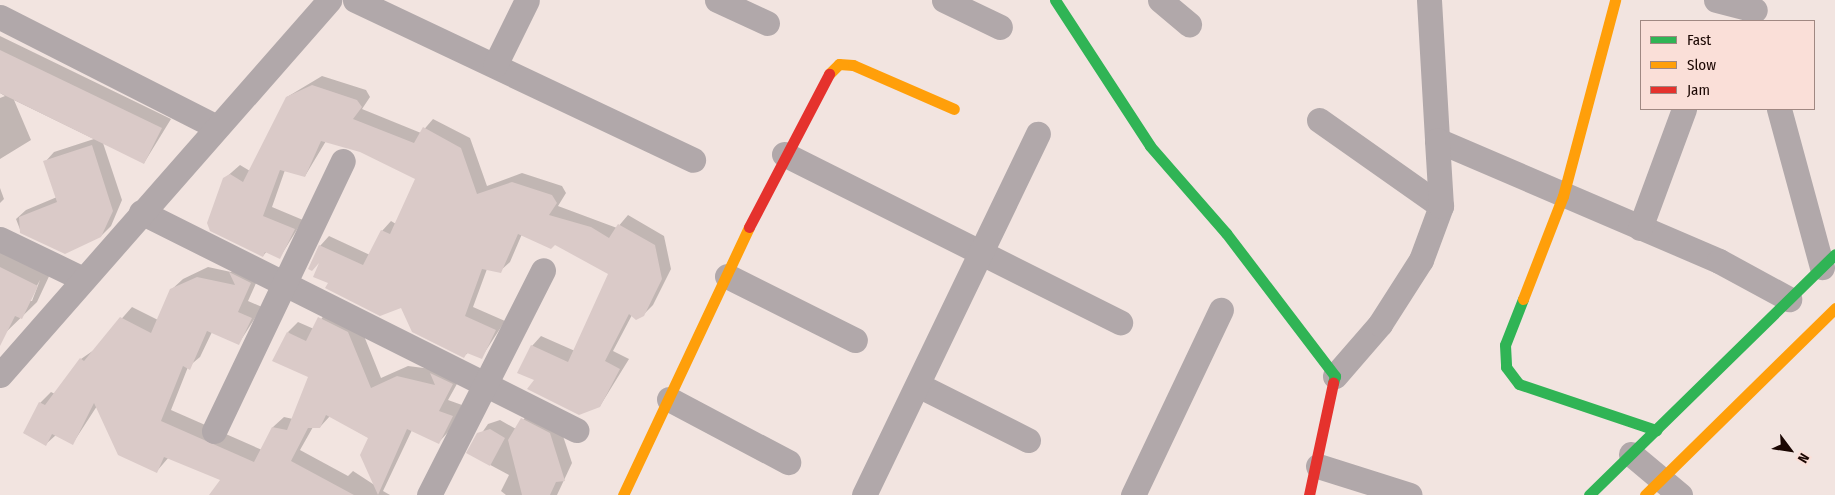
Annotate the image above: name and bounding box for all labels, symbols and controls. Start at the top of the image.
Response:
legend [1640,20,1815,110]
text: Fast [1687,31,1711,49]
text: Slow [1687,56,1716,74]
text: Jam [1687,81,1710,99]
north arrow [1765,425,1815,475]
text: N [1794,450,1813,466]

